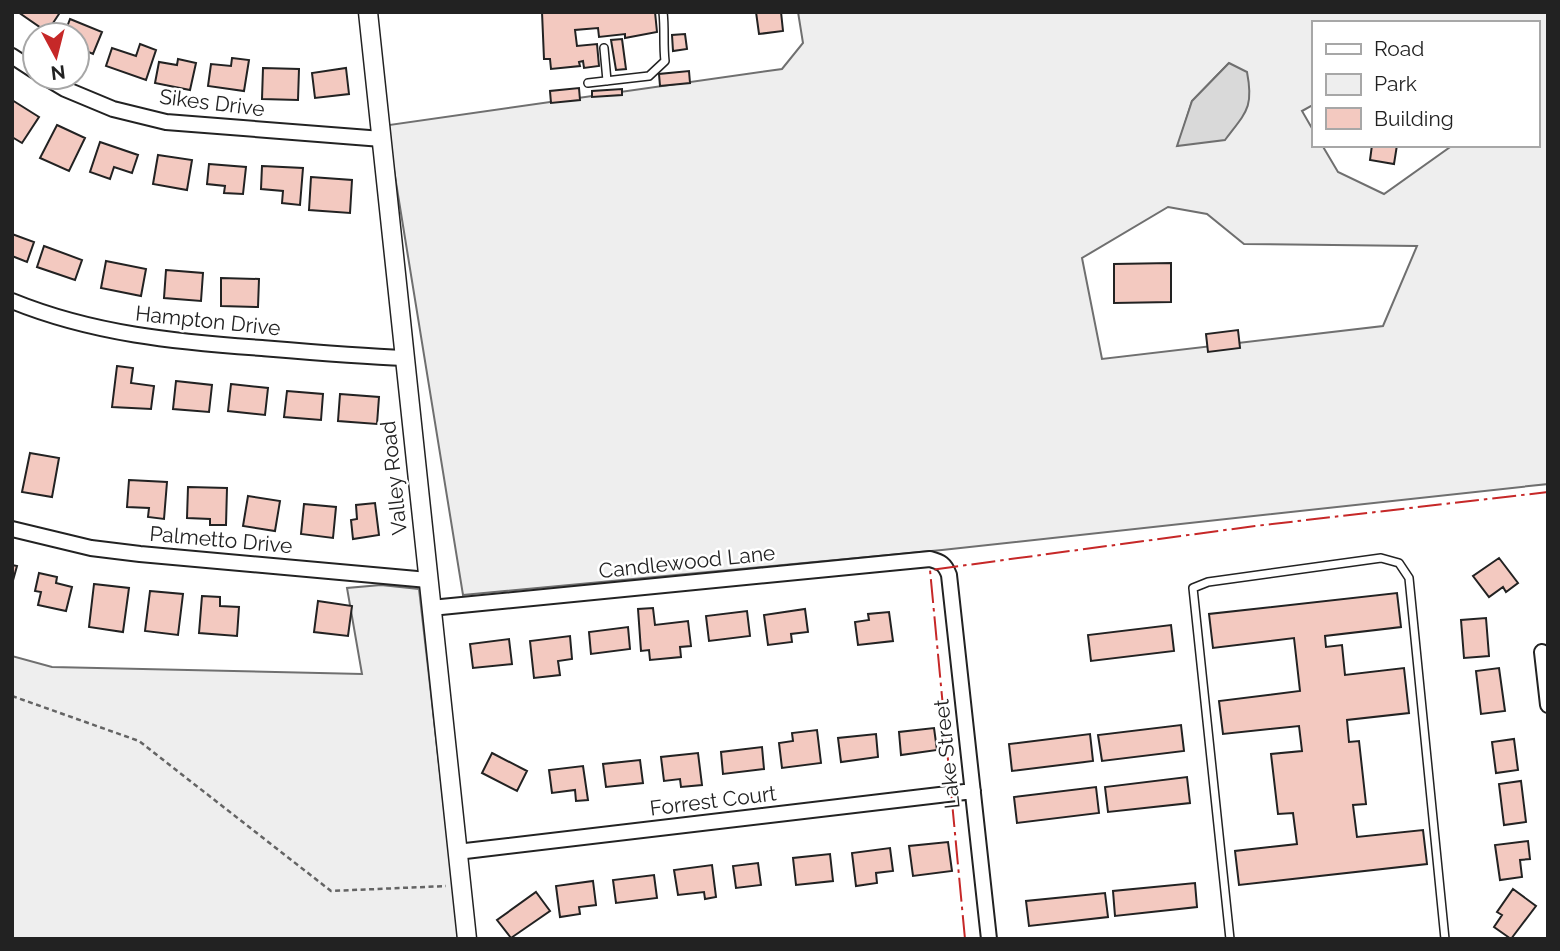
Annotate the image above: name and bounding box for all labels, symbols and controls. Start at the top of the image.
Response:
north arrow [21,21,91,91]
legend [1312,21,1539,147]
text: Road [1374,36,1424,61]
text: N [50,61,67,85]
text: Park [1374,71,1417,96]
street label: Sikes Drive [158,84,266,121]
text: Building [1374,106,1454,131]
street label: Hampton Drive [134,300,282,341]
street label: Valley Road [375,420,412,536]
street label: Palmetto Drive [148,521,294,558]
street label: Candlewood Lane [597,540,776,583]
street label: Lake Street [928,698,965,810]
street label: Forrest Court [648,780,778,821]

